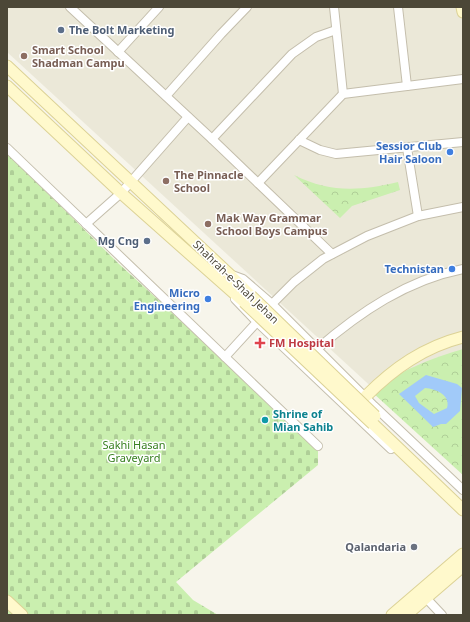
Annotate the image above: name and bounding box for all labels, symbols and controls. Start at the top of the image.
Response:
place label: The Bolt Marketing [69,22,175,37]
marker: The Bolt Marketing [56,25,66,35]
place label: Smart School Shadman Campu [32,42,125,70]
marker: Smart School Shadman Campu [19,51,29,61]
place label: Sessior Club Hair Saloon [376,138,442,166]
marker: Sessior Club Hair Saloon [445,147,455,157]
place label: The Pinnacle School [174,167,244,195]
marker: The Pinnacle School [161,176,171,186]
place label: Mak Way Grammar School Boys Campus [216,210,328,238]
marker: Mak Way Grammar School Boys Campus [203,219,213,229]
place label: Mg Cng [98,233,139,248]
marker: Mg Cng [142,236,152,246]
street label: Shahrah-e-Shah Jehan [190,237,283,327]
place label: Technistan [385,261,444,276]
marker: Technistan [447,264,457,274]
place label: Micro Engineering [134,285,200,313]
marker: Micro Engineering [203,294,213,304]
place label: FM Hospital [269,335,334,350]
marker: FM Hospital [254,337,266,349]
place label: Shrine of Mian Sahib [273,406,333,434]
marker: Shrine of Mian Sahib [260,415,270,425]
park label: Sakhi Hasan Graveyard [102,437,166,465]
place label: Qalandaria [345,539,406,554]
marker: Qalandaria [409,542,419,552]

